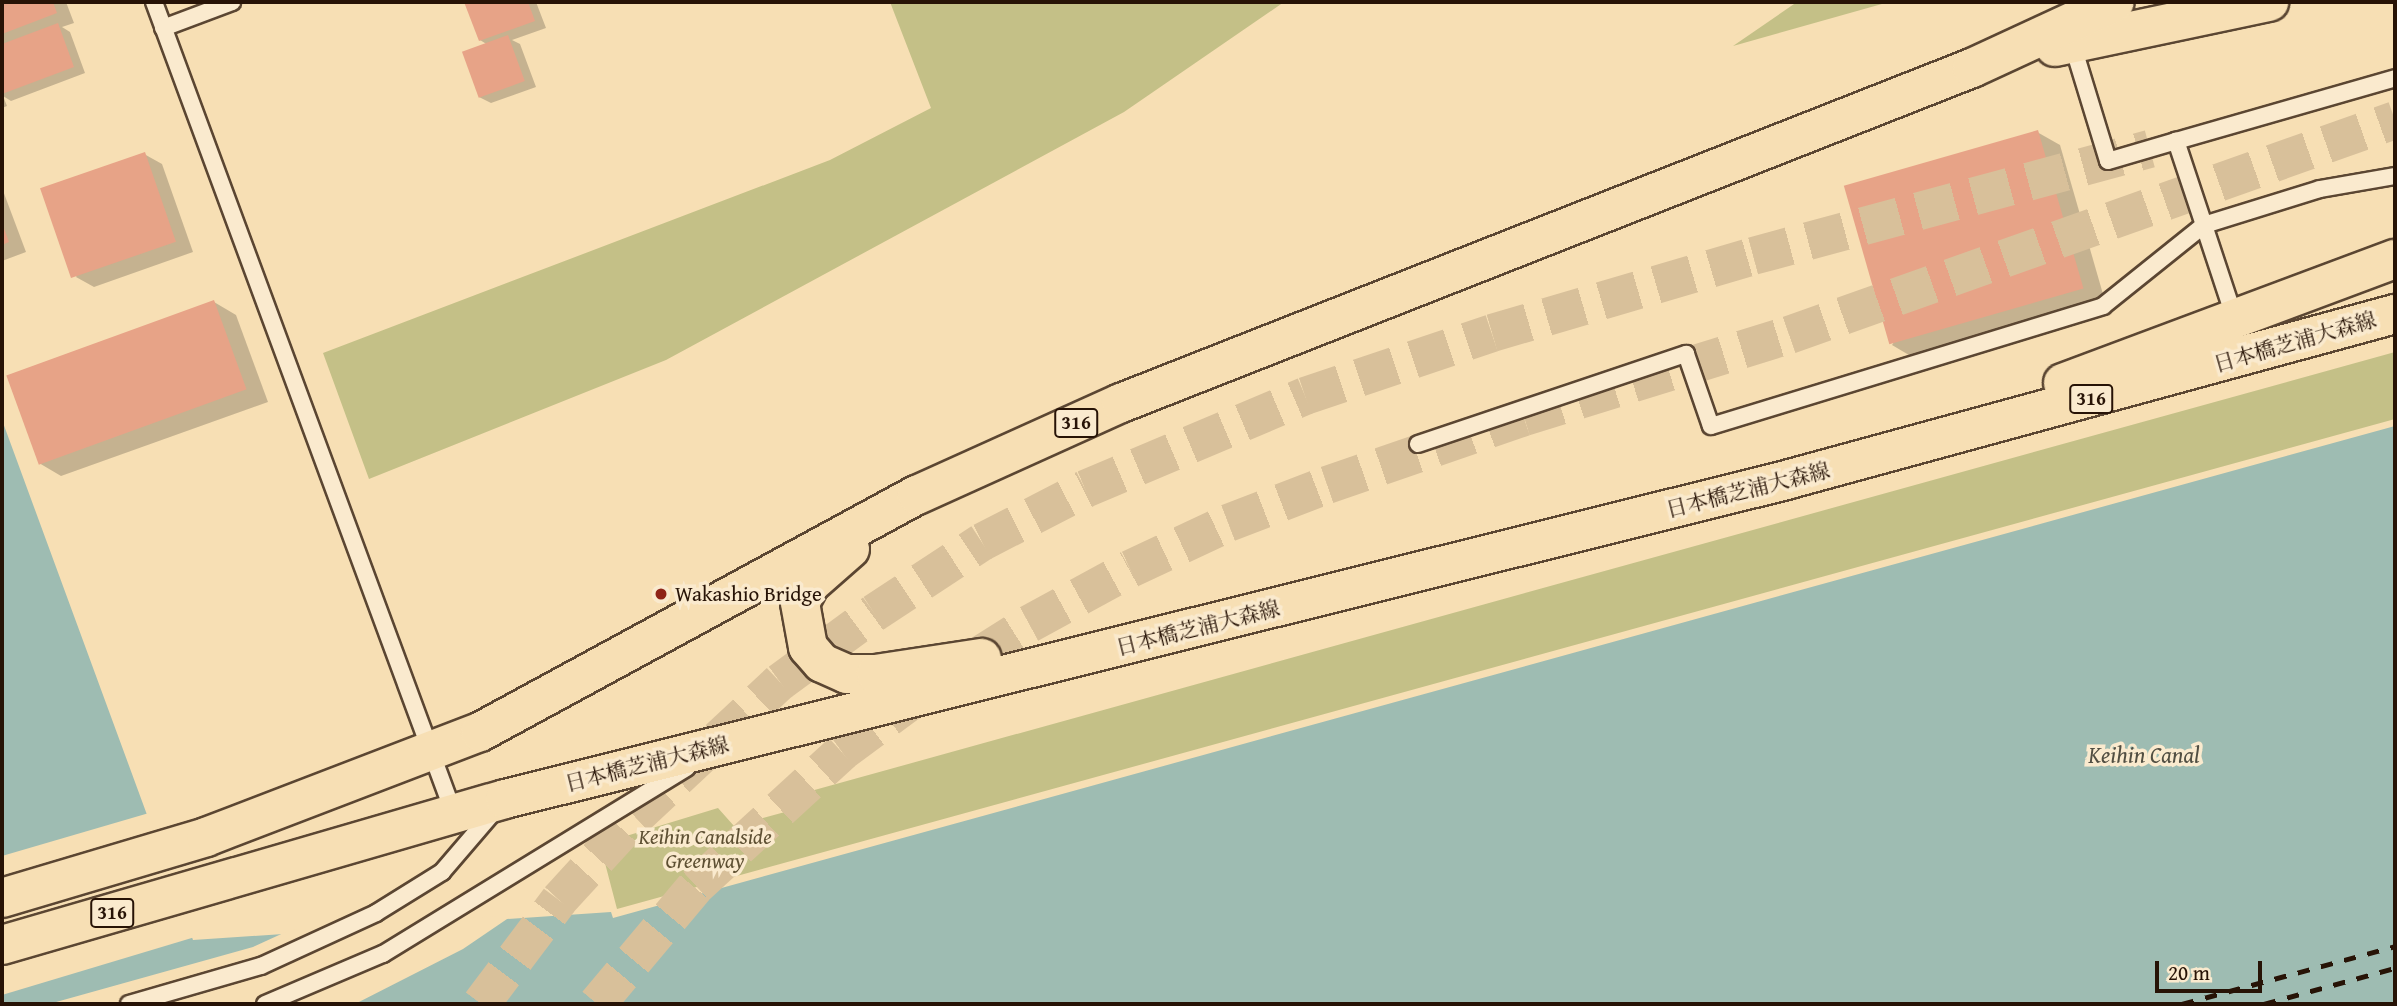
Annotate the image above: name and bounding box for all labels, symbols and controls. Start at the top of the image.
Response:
street label: 日本橋芝浦大森線 [2211,307,2379,377]
road number: 316 [2068,384,2114,414]
road number: 316 [1053,408,1099,438]
street label: 日本橋芝浦大森線 [1663,457,1833,523]
place label: Wakashio Bridge [675,581,822,607]
marker: Wakashio Bridge [653,586,669,602]
street label: 日本橋芝浦大森線 [1113,595,1283,661]
street label: 日本橋芝浦大森線 [562,731,732,797]
water label: Keihin Canal [2088,741,2200,769]
park label: Keihin Canalside Greenway [638,824,772,874]
road number: 316 [89,897,135,928]
scale bar [2159,946,2266,990]
text: 20 m [2168,957,2210,988]

